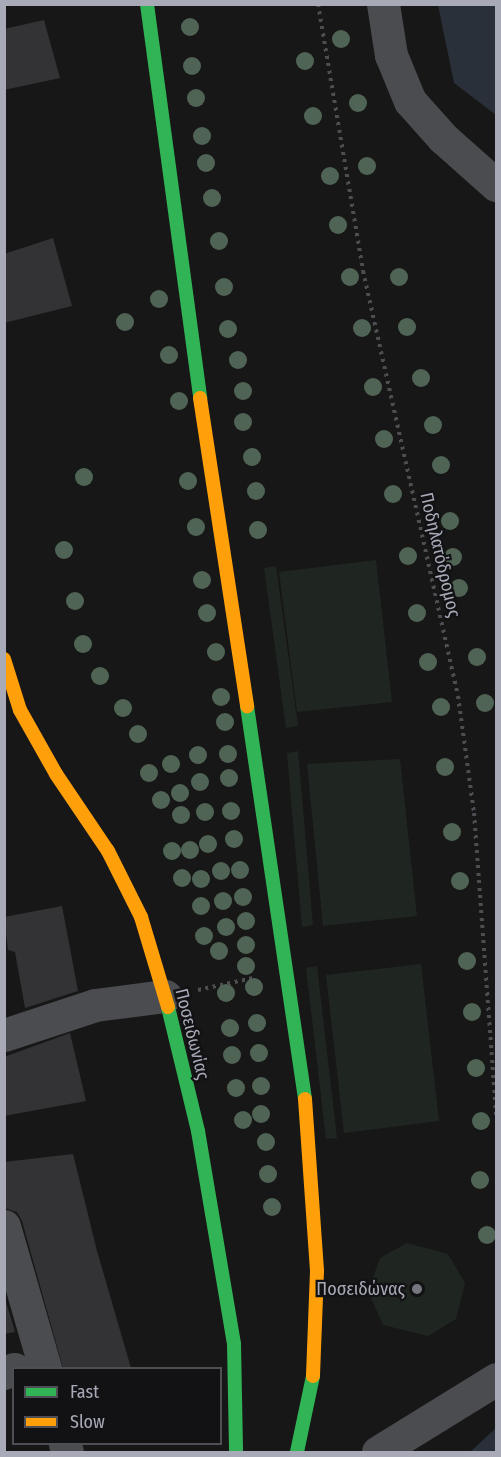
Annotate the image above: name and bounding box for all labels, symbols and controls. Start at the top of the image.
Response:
street label: Ποδηλατόδρομος [415,490,465,620]
street label: Ποσειδωνίας [170,986,214,1082]
place label: Ποσειδώνας [316,1278,405,1300]
marker: Ποσειδώνας [410,1282,424,1296]
legend [12,1367,222,1445]
text: Fast [70,1381,99,1403]
text: Slow [70,1411,105,1433]

